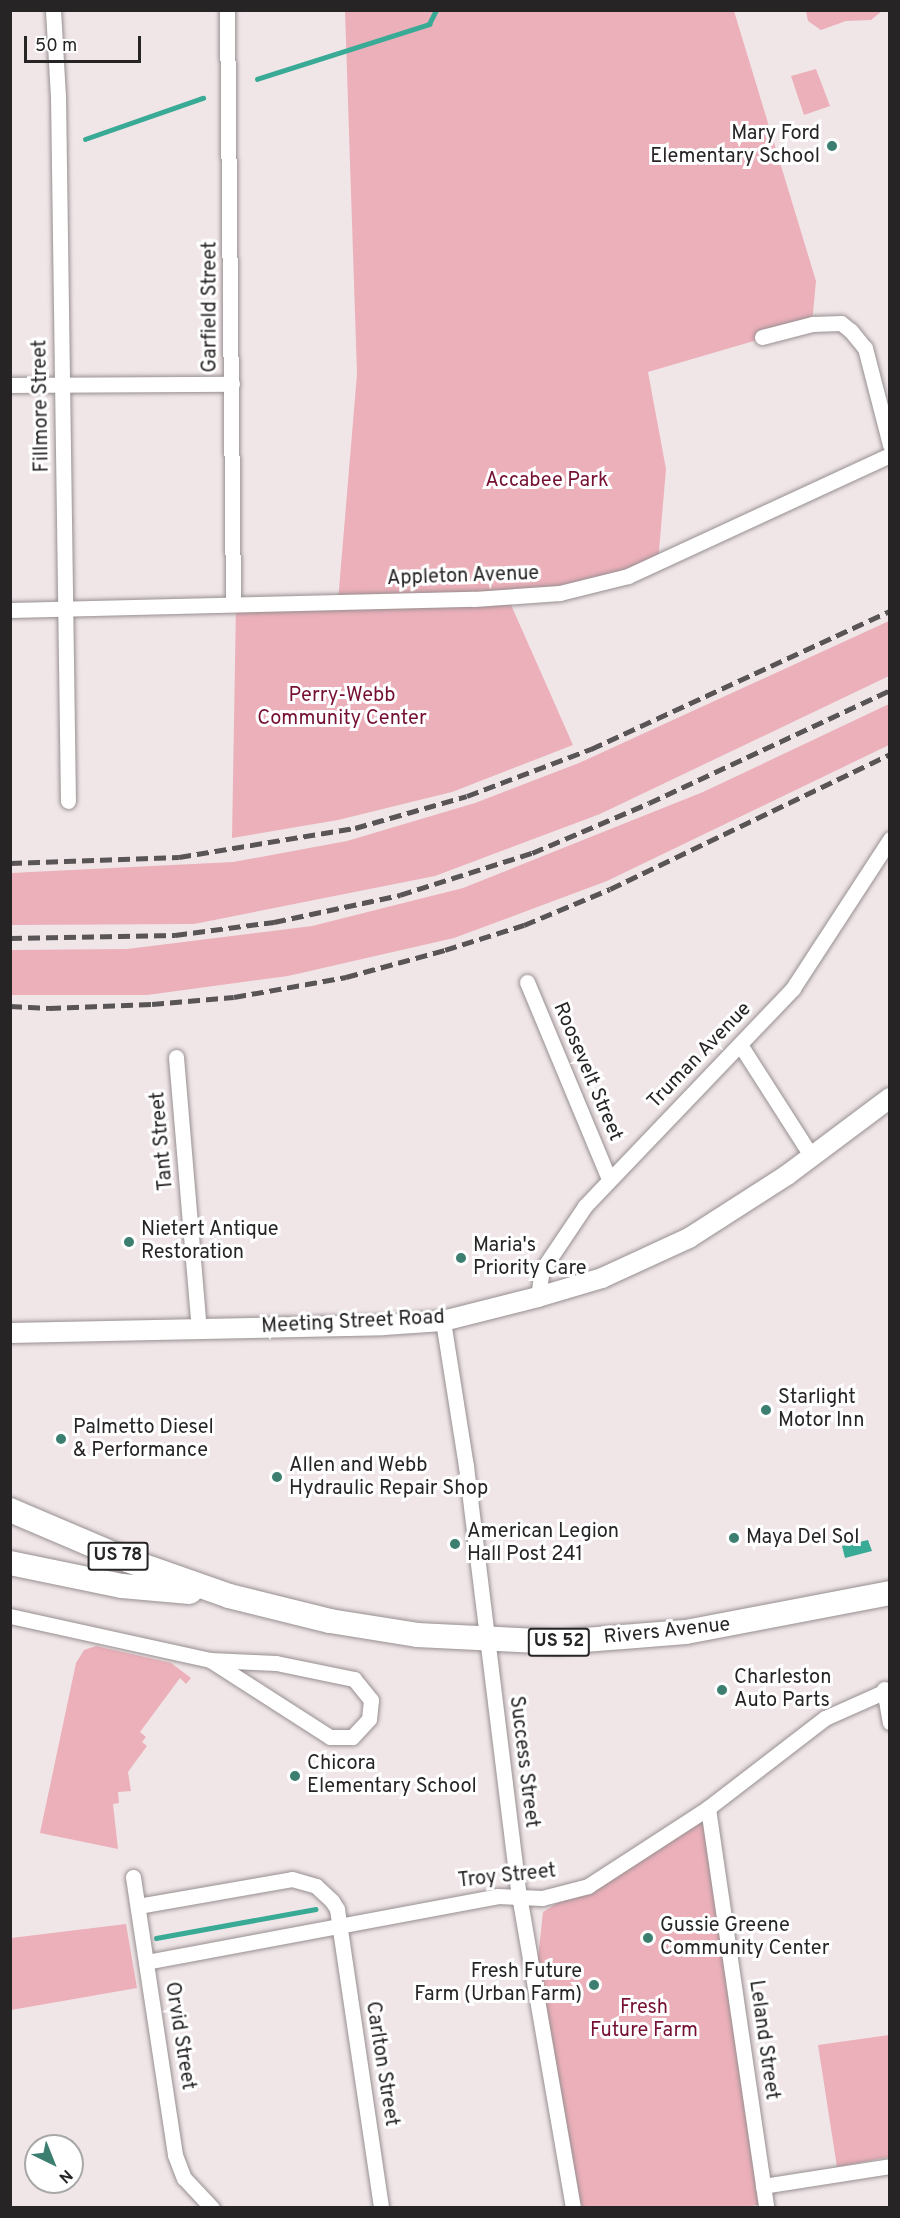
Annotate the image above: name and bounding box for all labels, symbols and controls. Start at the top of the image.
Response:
scale bar [27,24,144,62]
text: 50 m [35,35,77,58]
place label: Mary Ford Elementary School [650,122,820,169]
marker: Mary Ford Elementary School [825,139,839,153]
street label: Garfield Street [199,241,223,373]
street label: Fillmore Street [29,339,55,473]
park label: Accabee Park [485,469,609,493]
street label: Appleton Avenue [386,562,540,592]
park label: Perry-Webb Community Center [257,685,427,732]
street label: Truman Avenue [643,997,757,1115]
street label: Roosevelt Street [547,999,627,1145]
street label: Tant Street [147,1090,179,1192]
place label: Nietert Antique Restoration [141,1218,279,1265]
place label: Maria's Priority Care [473,1234,586,1281]
marker: Nietert Antique Restoration [122,1235,136,1249]
marker: Maria's Priority Care [454,1251,468,1265]
street label: Meeting Street Road [261,1306,445,1340]
place label: Starlight Motor Inn [778,1386,864,1433]
marker: Starlight Motor Inn [759,1403,773,1417]
place label: Palmetto Diesel & Performance [73,1416,214,1463]
marker: Palmetto Diesel & Performance [54,1432,68,1446]
place label: Allen and Webb Hydraulic Repair Shop [289,1454,488,1501]
marker: Allen and Webb Hydraulic Repair Shop [270,1470,284,1484]
place label: American Legion Hall Post 241 [467,1520,619,1567]
place label: Maya Del Sol [746,1526,860,1550]
marker: Maya Del Sol [727,1531,741,1545]
marker: American Legion Hall Post 241 [448,1537,462,1551]
road number: US 78 [86,1541,150,1571]
street label: Rivers Avenue [602,1613,732,1651]
road number: US 52 [528,1627,590,1657]
place label: Charleston Auto Parts [734,1666,831,1713]
marker: Charleston Auto Parts [715,1683,729,1697]
street label: Success Street [503,1695,543,1829]
place label: Chicora Elementary School [307,1752,477,1799]
marker: Chicora Elementary School [288,1769,302,1783]
street label: Troy Street [457,1860,557,1894]
place label: Gussie Greene Community Center [660,1914,830,1961]
marker: Gussie Greene Community Center [641,1931,655,1945]
place label: Fresh Future Farm (Urban Farm) [414,1961,582,2008]
marker: Fresh Future Farm (Urban Farm) [587,1978,601,1992]
street label: Leland Street [743,1979,783,2101]
street label: Orvid Street [159,1980,199,2092]
park label: Fresh Future Farm [590,1997,698,2044]
street label: Carlton Street [359,2000,403,2128]
north arrow [24,2134,84,2194]
text: N [54,2164,76,2187]

